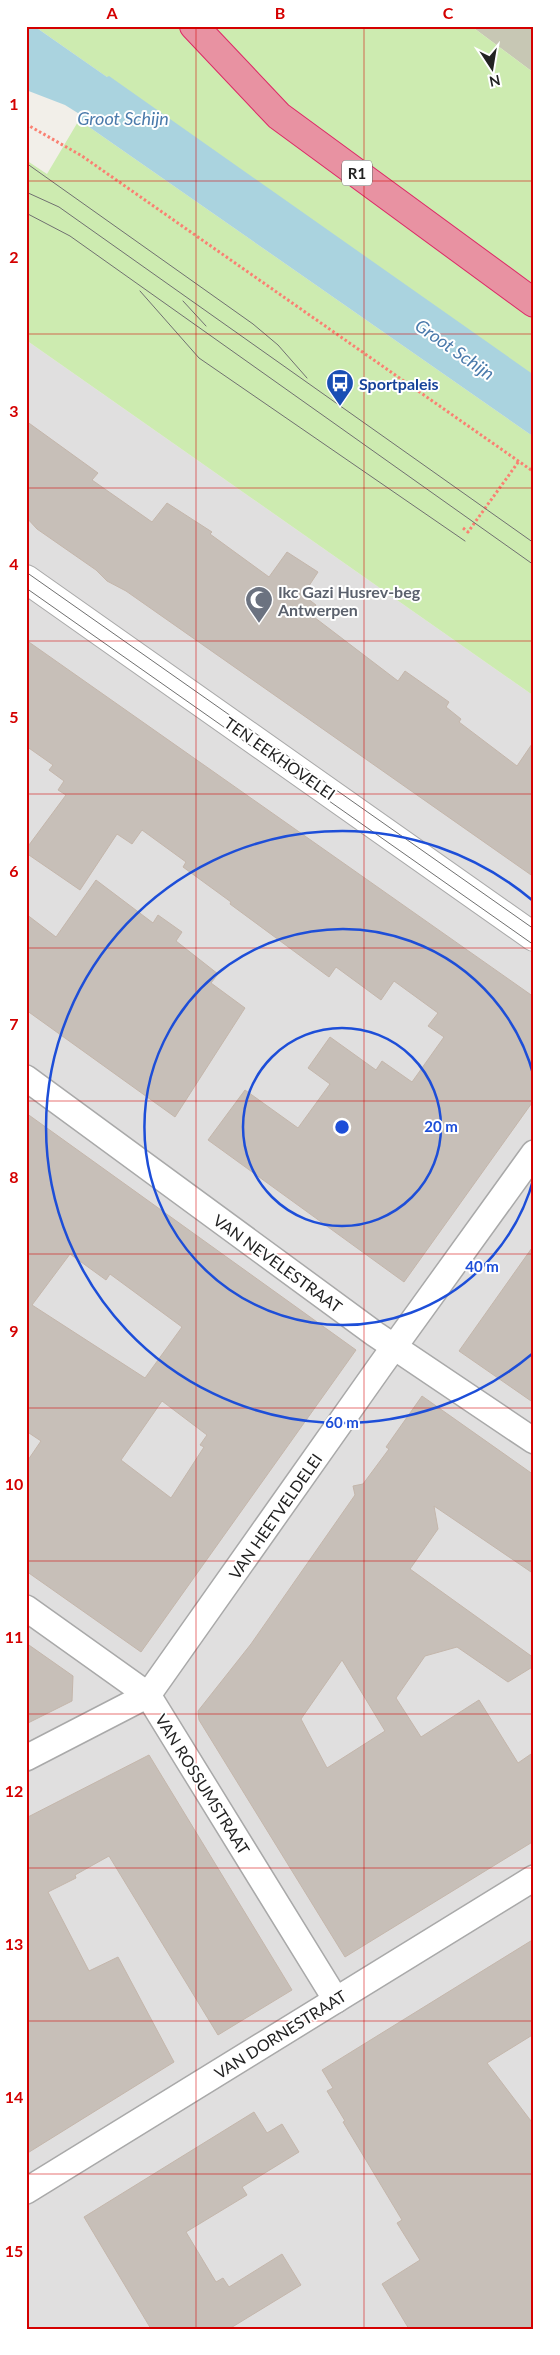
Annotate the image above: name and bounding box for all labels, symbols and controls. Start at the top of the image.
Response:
text: A [105,3,118,22]
text: B [275,3,285,22]
text: C [443,3,454,22]
north arrow [468,42,518,92]
text: N [488,72,502,91]
text: 1 [9,94,19,113]
water label: Groot Schijn [77,107,169,129]
road number: R1 [342,160,372,186]
text: 2 [9,247,19,266]
water label: Groot Schijn [411,314,499,384]
bus stop icon: Sportpaleis [325,368,355,407]
place label: Sportpaleis [359,374,439,393]
text: 3 [9,401,19,420]
text: 4 [9,554,19,573]
place label: Ikc Gazi Husrev-beg Antwerpen [277,582,421,619]
mosque icon: Ikc Gazi Husrev-beg Antwerpen [244,585,274,624]
text: 5 [9,707,19,726]
street label: TEN EEKHOVELEI [221,713,339,803]
text: 6 [9,861,19,880]
text: 7 [9,1014,19,1033]
text: 20 m [424,1117,458,1135]
centre of rings [333,1118,351,1136]
text: 8 [9,1167,19,1186]
street label: VAN NEVELESTRAAT [210,1210,346,1316]
text: 40 m [465,1257,499,1275]
text: 9 [9,1321,19,1340]
text: 60 m [325,1413,359,1431]
street label: VAN HEETVELDELEI [225,1450,325,1582]
text: 10 [5,1474,23,1493]
text: 11 [5,1627,23,1646]
street label: VAN ROSSUMSTRAAT [152,1710,254,1858]
text: 12 [5,1781,23,1800]
text: 13 [5,1934,23,1953]
street label: VAN DORNESTRAAT [211,1985,350,2082]
text: 14 [5,2087,23,2106]
text: 15 [5,2241,23,2260]

